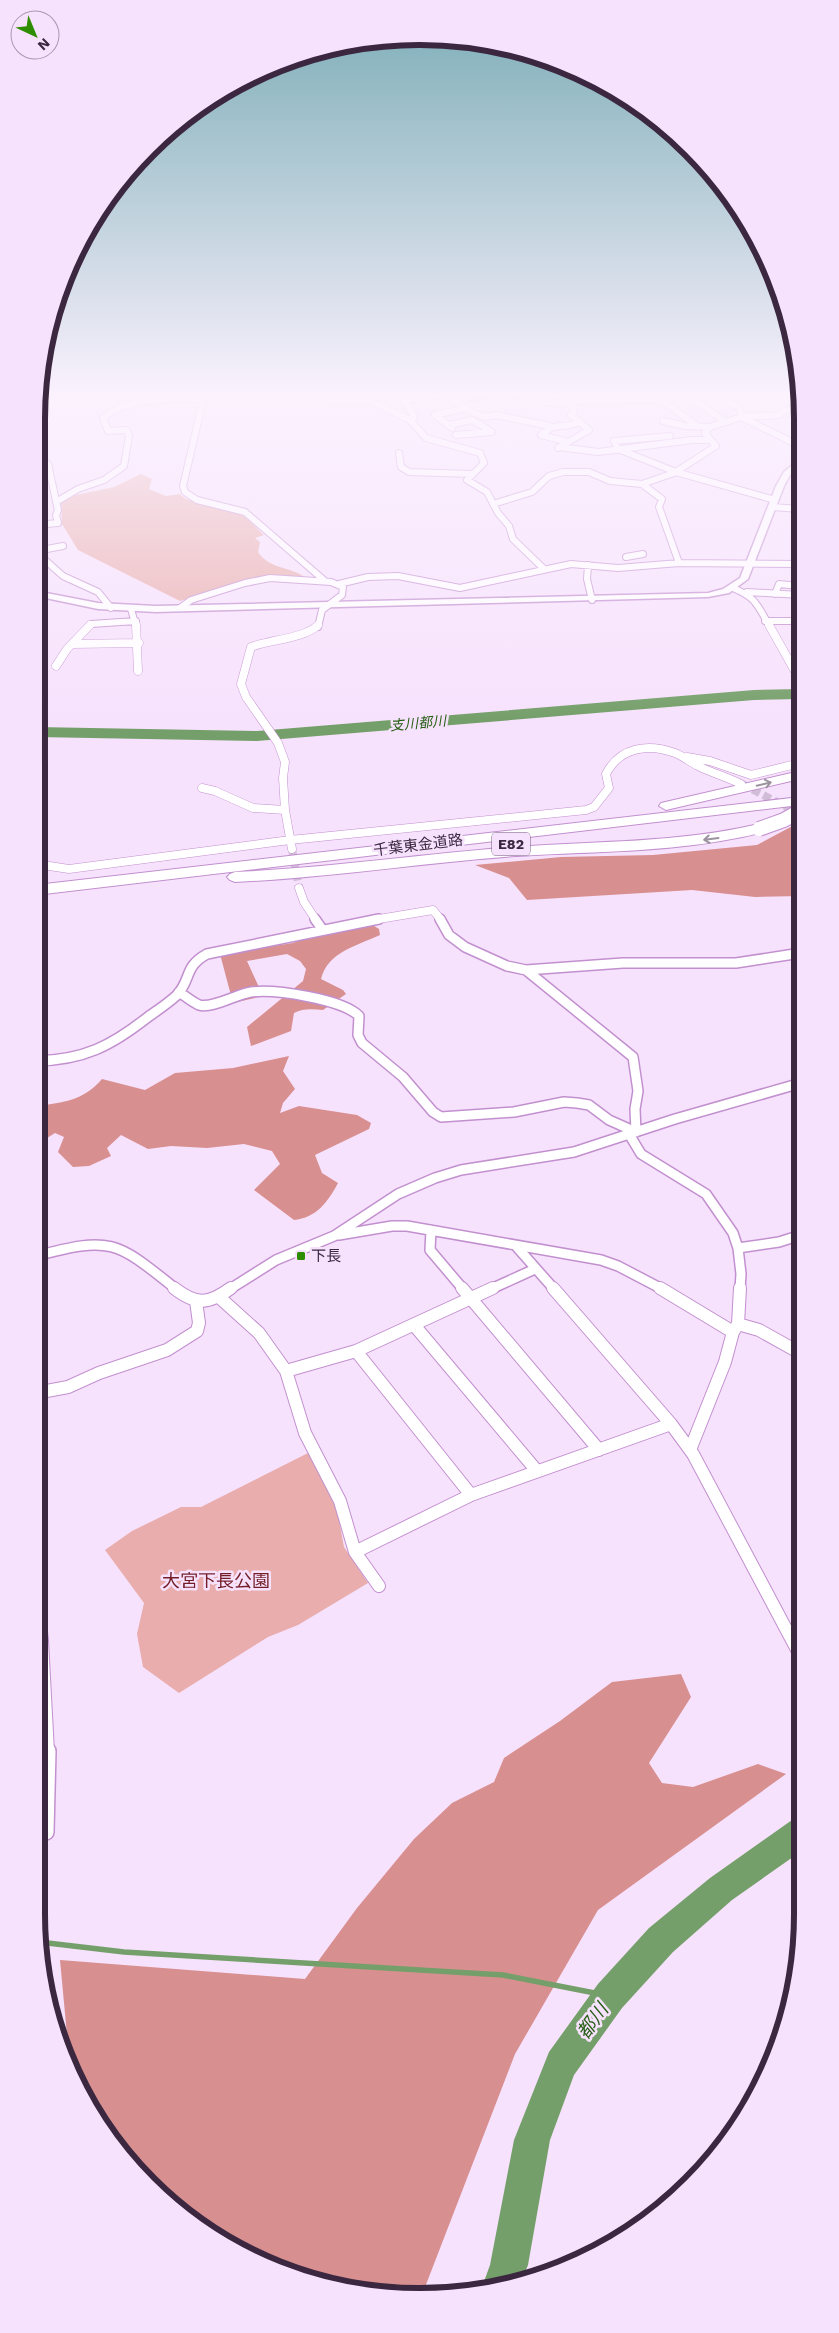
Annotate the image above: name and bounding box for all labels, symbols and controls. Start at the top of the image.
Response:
north arrow [10,10,60,60]
text: N [35,35,53,54]
water label: 支川都川 [389,712,449,733]
one-way arrow [755,779,771,788]
street label: 千葉東金道路 [372,831,464,859]
road number: E82 [492,832,530,856]
one-way arrow [703,834,719,844]
place label: 下長 [311,1247,341,1265]
marker: 下長 [295,1250,307,1262]
park label: 大宮下長公園 [162,1570,270,1591]
water label: 都川 [572,1998,614,2043]

